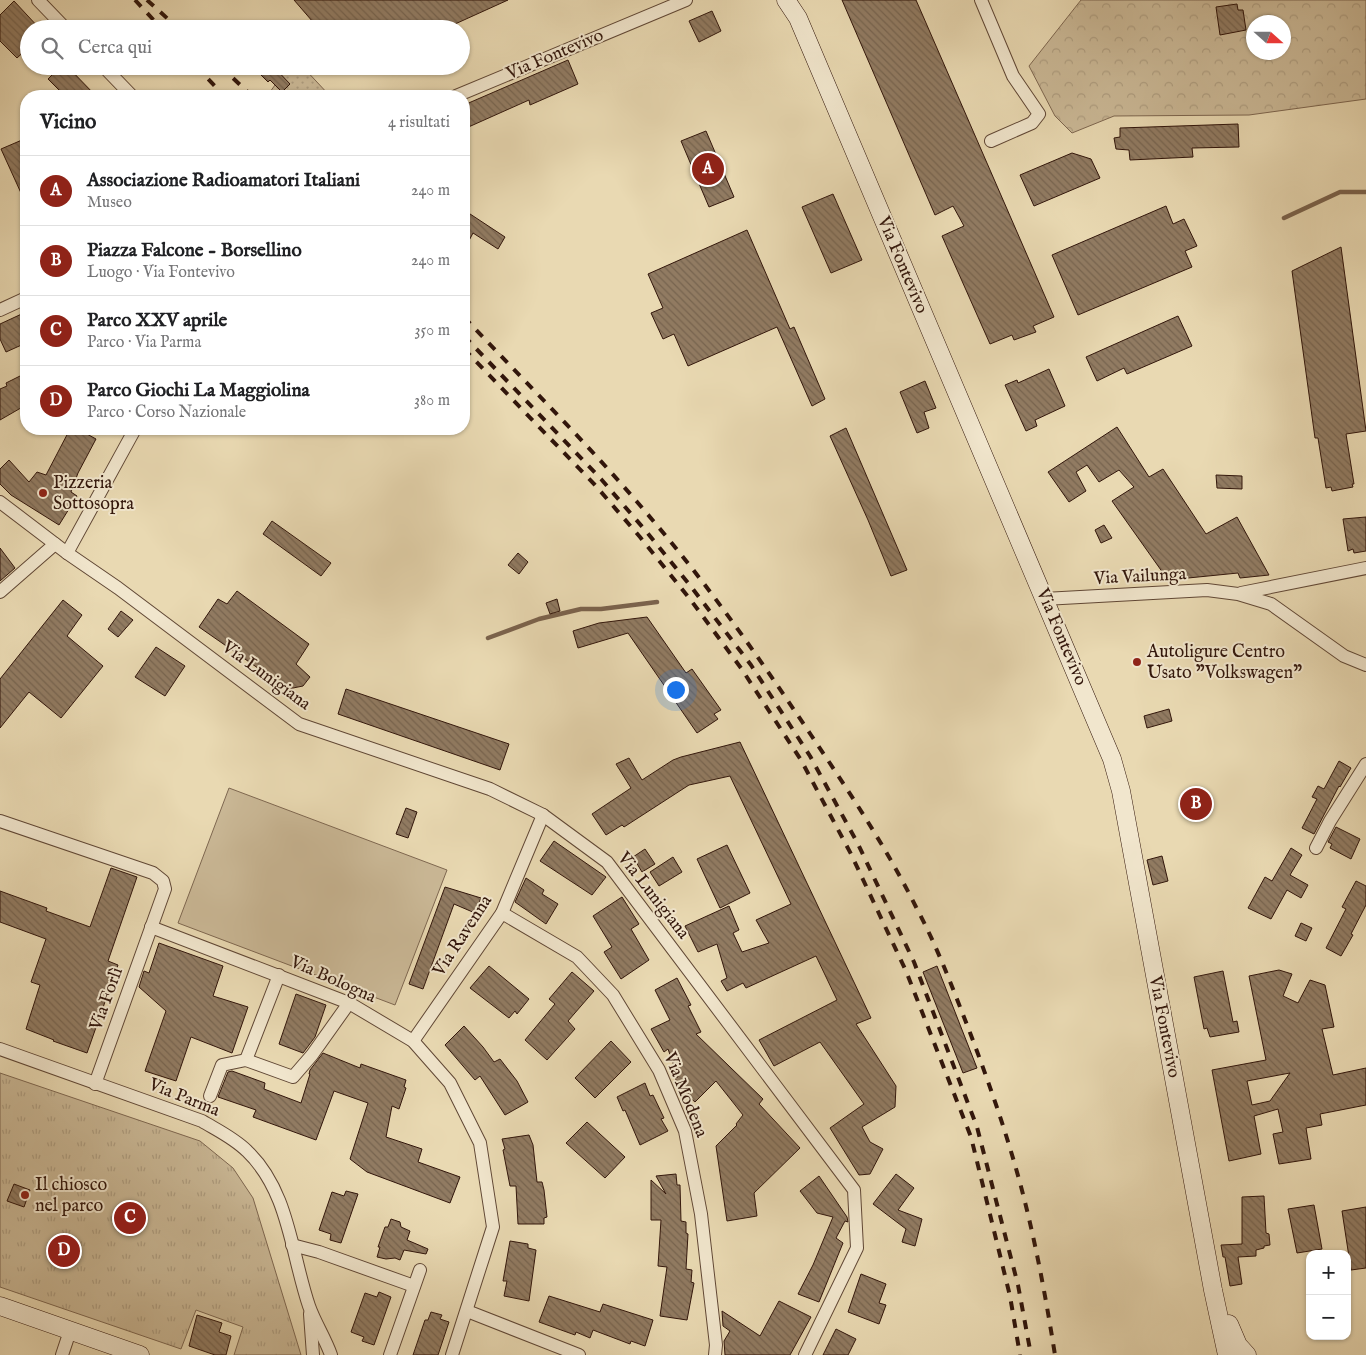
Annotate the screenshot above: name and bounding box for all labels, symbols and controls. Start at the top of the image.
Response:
north arrow [1246,15,1291,60]
search box [20,20,470,75]
street label: Via Fontevivo [502,24,607,86]
icon: search [38,34,66,62]
text: Cerca qui [78,36,152,60]
text: Vicino [40,109,96,136]
text: 4 risultati [388,113,450,133]
pin: A [692,150,724,188]
text: Associazione Radioamatori Italiani [87,169,360,193]
text: A [51,181,61,201]
text: 240 m [411,181,450,201]
text: Museo [87,193,132,213]
street label: Via Fontevivo [871,212,933,317]
text: Piazza Falcone - Borsellino [87,239,302,263]
text: B [51,251,61,271]
text: 240 m [411,251,450,271]
text: Luogo · Via Fontevivo [87,263,235,283]
text: Parco XXV aprile [87,309,227,333]
text: C [50,321,62,341]
text: 350 m [415,321,450,341]
text: Parco · Via Parma [87,333,201,353]
text: Parco Giochi La Maggiolina [87,379,310,403]
text: D [50,391,62,411]
text: 380 m [414,391,450,411]
text: Parco · Corso Nazionale [87,403,246,423]
place label: Pizzeria Sottosopra [53,472,134,516]
marker: Pizzeria Sottosopra [37,487,49,499]
street label: Via Vailunga [1092,563,1187,591]
street label: Via Fontevivo [1030,584,1092,689]
street label: Via Lunigiana [216,635,315,716]
place label: Autoligure Centro Usato "Volkswagen" [1146,641,1302,685]
marker: Autoligure Centro Usato "Volkswagen" [1131,656,1143,668]
your location [663,677,689,703]
pin: B [1180,785,1212,823]
street label: Via Lunigiana [611,847,694,944]
street label: Via Ravenna [428,891,498,982]
street label: Via Bologna [286,950,380,1009]
street label: Via Forlì [85,964,129,1035]
street label: Via Fontevivo [1143,973,1185,1080]
street label: Via Modena [657,1048,713,1141]
street label: Via Parma [144,1073,223,1123]
place label: Il chiosco nel parco [35,1174,107,1218]
marker: Il chiosco nel parco [19,1189,31,1201]
pin: C [114,1199,146,1237]
pin: D [48,1232,80,1270]
map controls [1306,1250,1351,1340]
button: + [1306,1250,1351,1295]
button: − [1306,1295,1351,1340]

